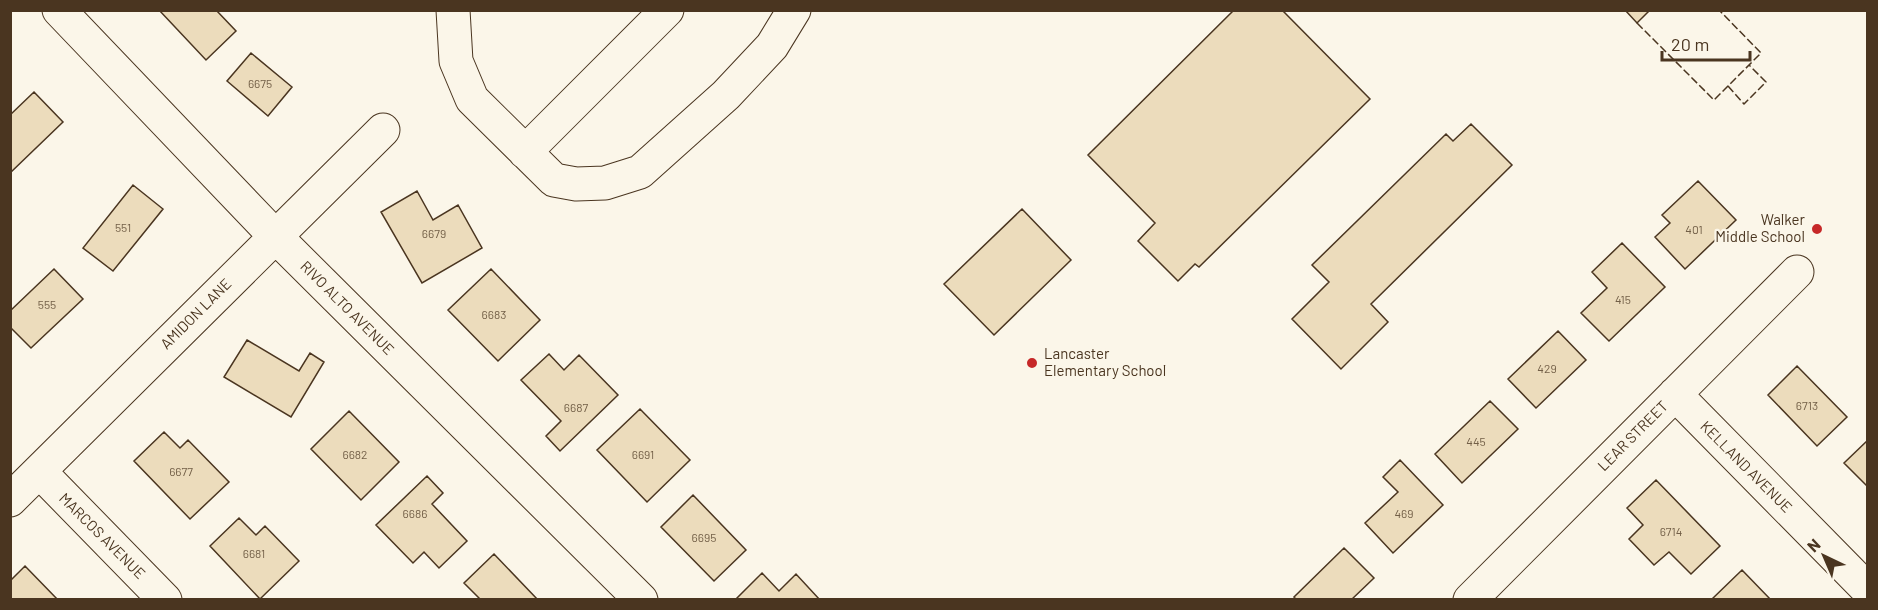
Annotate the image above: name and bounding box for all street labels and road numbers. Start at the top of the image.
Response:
street label: RIVO ALTO AVENUE [297,257,398,358]
street label: AMIDON LANE [156,274,234,352]
street label: LEAR STREET [1593,396,1671,474]
street label: KELLAND AVENUE [1697,417,1796,516]
street label: MARCOS AVENUE [56,489,149,582]

